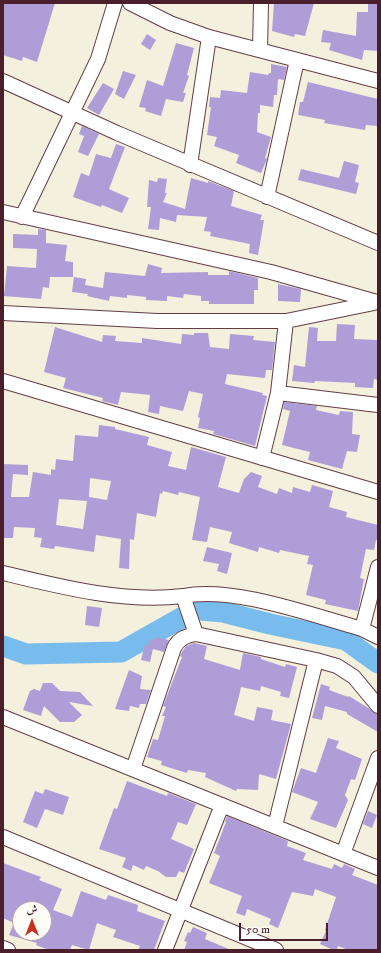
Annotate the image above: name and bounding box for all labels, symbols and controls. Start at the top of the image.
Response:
north arrow [12,901,52,941]
text: ش [27,903,37,917]
scale bar [241,915,330,941]
text: 50 m [246,922,270,937]

